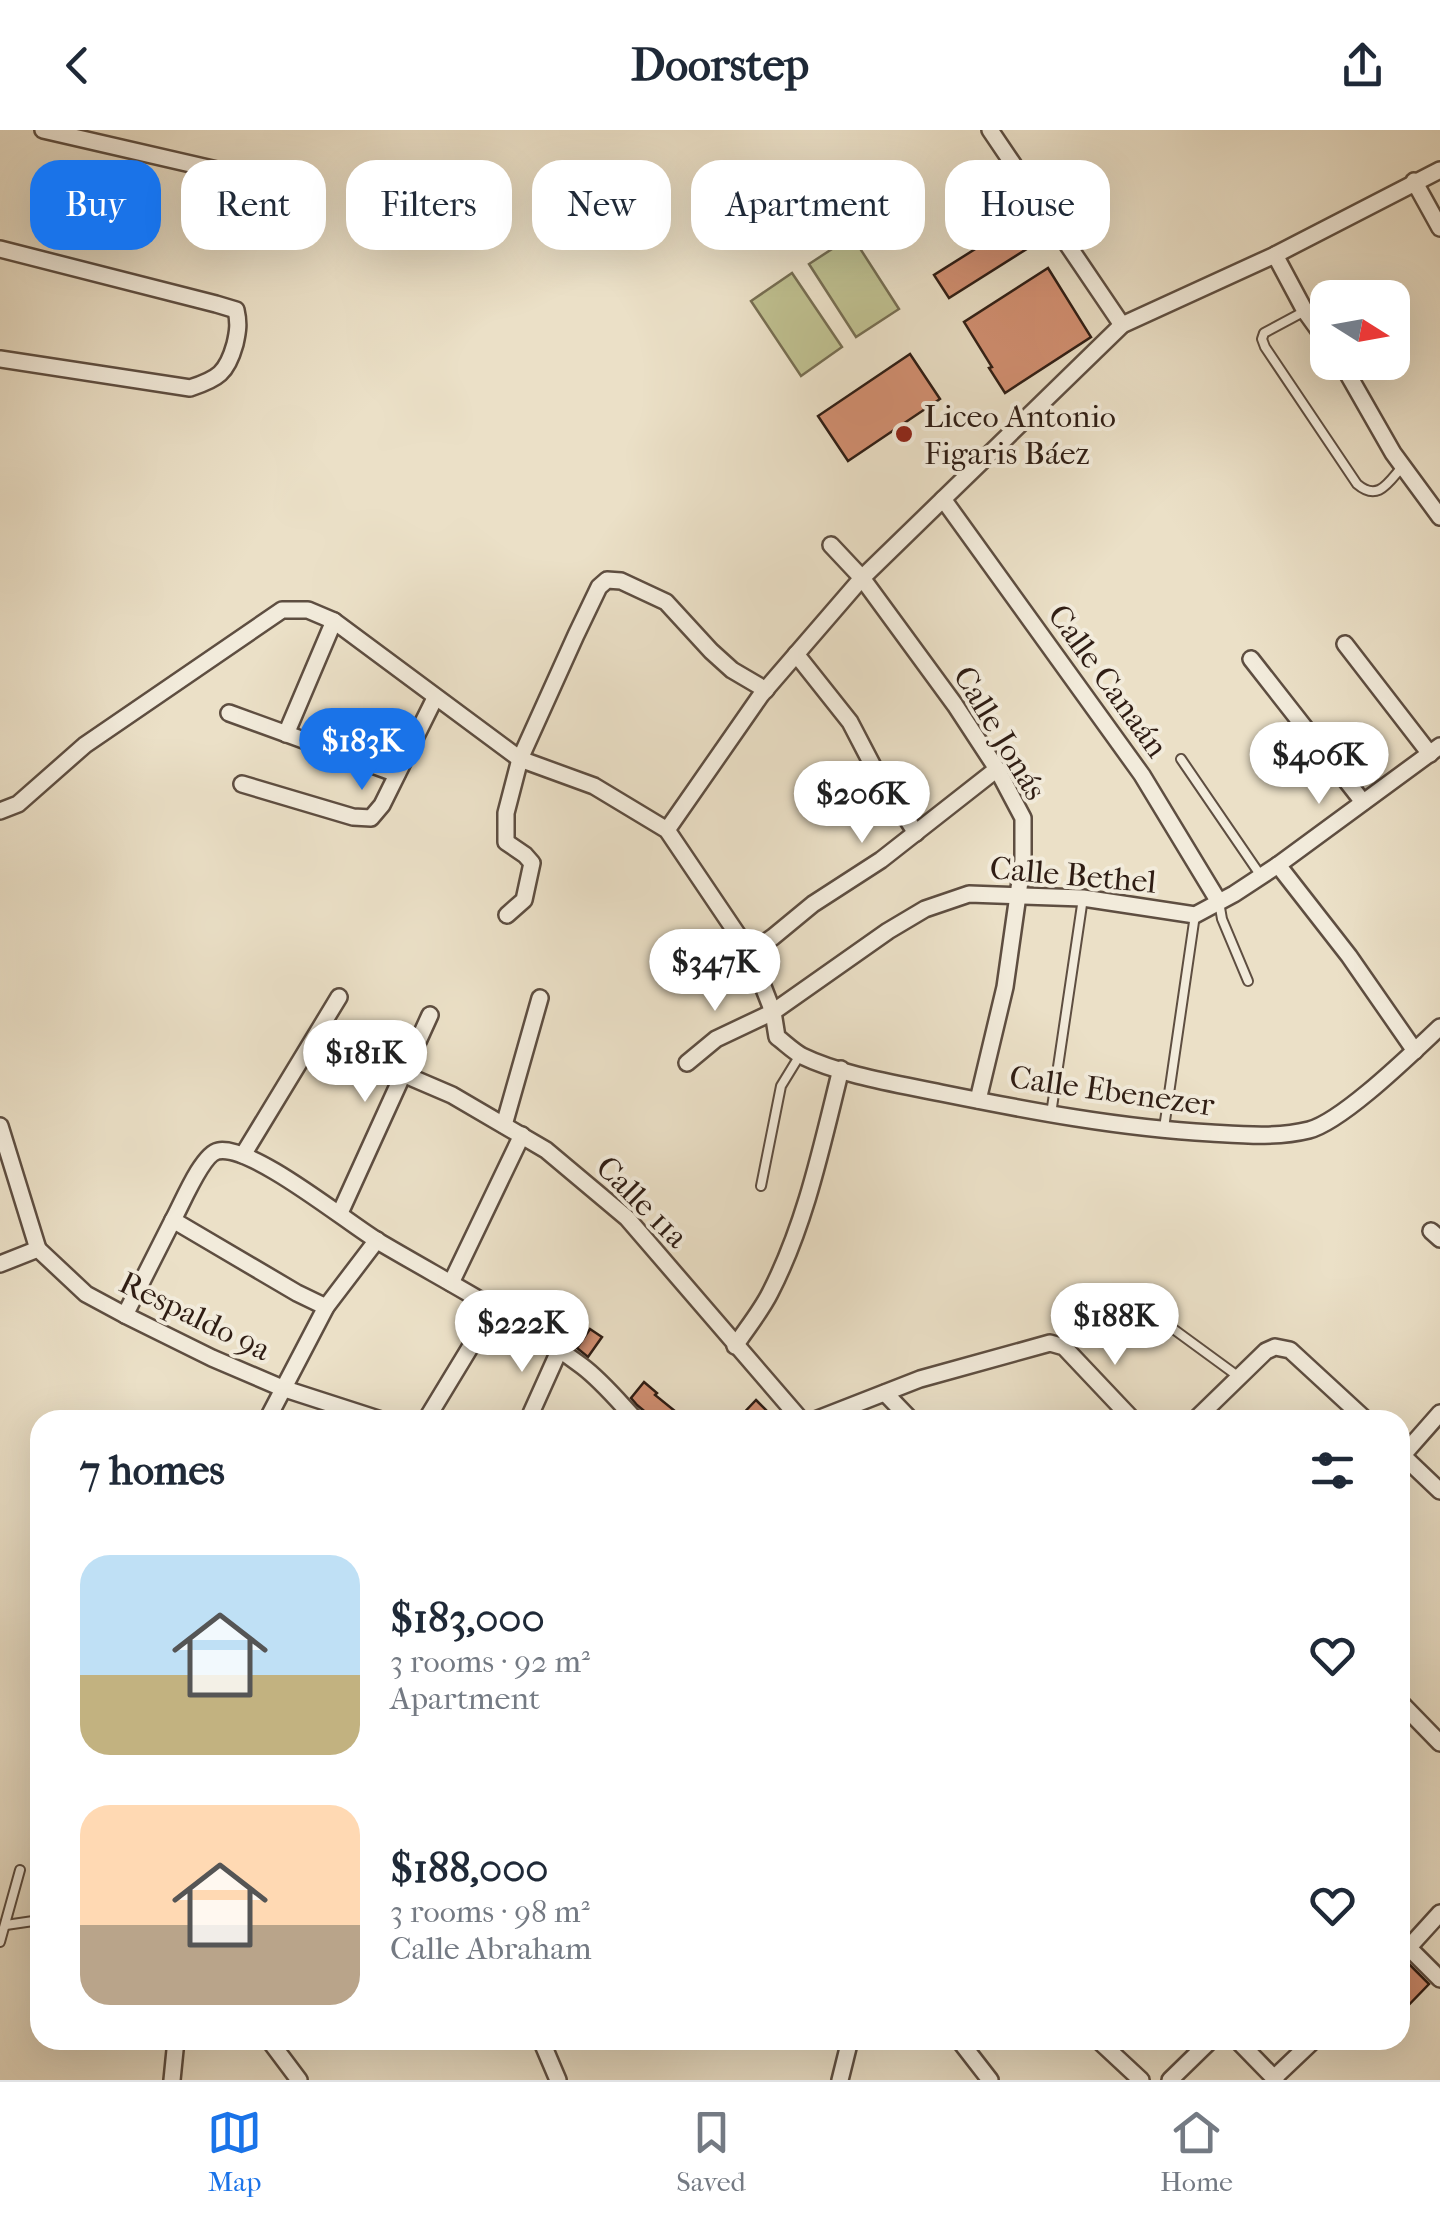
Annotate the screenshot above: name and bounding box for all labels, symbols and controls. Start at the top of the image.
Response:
icon: back [50,38,105,93]
icon: share [1335,38,1390,93]
text: Doorstep [631,39,809,92]
chip: Buy [30,160,161,250]
chip: Rent [181,160,326,250]
chip: Filters [346,160,512,250]
chip: New [532,160,671,250]
chip: Apartment [691,160,925,250]
chip: House [945,160,1110,250]
north arrow [1310,280,1410,380]
map controls [1310,280,1410,380]
place label: Liceo Antonio Figaris Báez [924,398,1116,472]
marker: Liceo Antonio Figaris Báez [893,423,915,445]
street label: Calle Canaán [1040,597,1176,765]
street label: Calle Jonás [946,660,1054,806]
pin: $183K [292,708,432,793]
text: $183K [321,722,403,759]
pin: $406K [1249,722,1389,807]
text: $406K [1272,736,1366,773]
pin: $206K [792,761,932,846]
text: $206K [816,775,908,812]
street label: Calle Bethel [988,849,1158,901]
pin: $347K [645,929,785,1014]
text: $347K [671,943,759,980]
pin: $181K [295,1020,435,1105]
text: $181K [325,1034,405,1071]
street label: Calle Ebenezer [1007,1058,1217,1124]
street label: Calle 11a [589,1149,696,1256]
street label: Respaldo 9a [113,1264,278,1369]
pin: $188K [1045,1283,1185,1368]
pin: $222K [452,1290,592,1375]
text: $188K [1073,1297,1157,1334]
text: $222K [477,1304,567,1341]
icon: filters [1305,1443,1360,1498]
text: 7 homes [80,1446,225,1495]
text: $183,000 [390,1594,545,1643]
icon: home [160,1595,280,1715]
icon: heart [1305,1628,1360,1683]
text: 3 rooms · 92 m² [390,1643,590,1680]
text: Apartment [390,1680,540,1717]
text: $188,000 [390,1844,549,1893]
icon: home [160,1845,280,1965]
icon: heart [1305,1878,1360,1933]
text: 3 rooms · 98 m² [390,1893,590,1930]
text: Calle Abraham [390,1930,592,1967]
tab: Map [207,2105,262,2198]
tab: Saved [676,2105,746,2198]
tab: Home [1160,2105,1233,2198]

